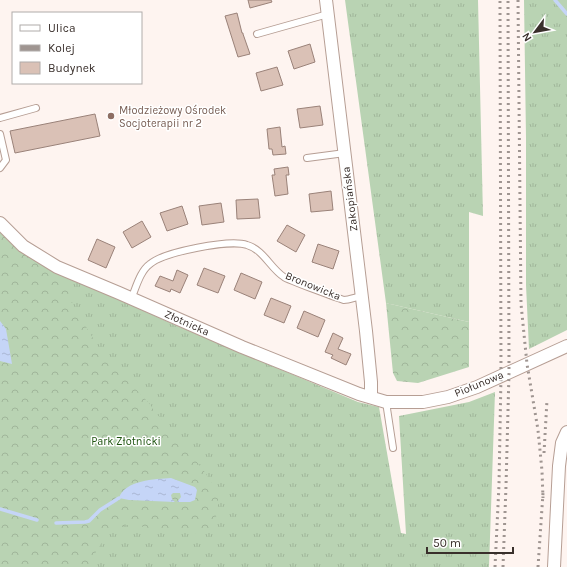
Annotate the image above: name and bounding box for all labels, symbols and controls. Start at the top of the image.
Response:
legend [12,12,142,84]
north arrow [515,12,555,52]
text: Ulica [48,21,76,35]
text: N [519,30,535,44]
text: Kolej [48,41,75,55]
text: Budynek [48,61,96,75]
place label: Młodzieżowy Ośrodek Socjoterapii nr 2 [119,104,226,130]
marker: Młodzieżowy Ośrodek Socjoterapii nr 2 [106,111,116,121]
street label: Zakopiańska [340,166,360,232]
street label: Bronowicka [283,269,343,303]
street label: Złotnicka [163,307,211,339]
street label: Piołunowa [453,368,505,400]
park label: Park Złotnicki [91,435,161,448]
scale bar [427,529,513,555]
text: 50 m [433,536,461,550]

